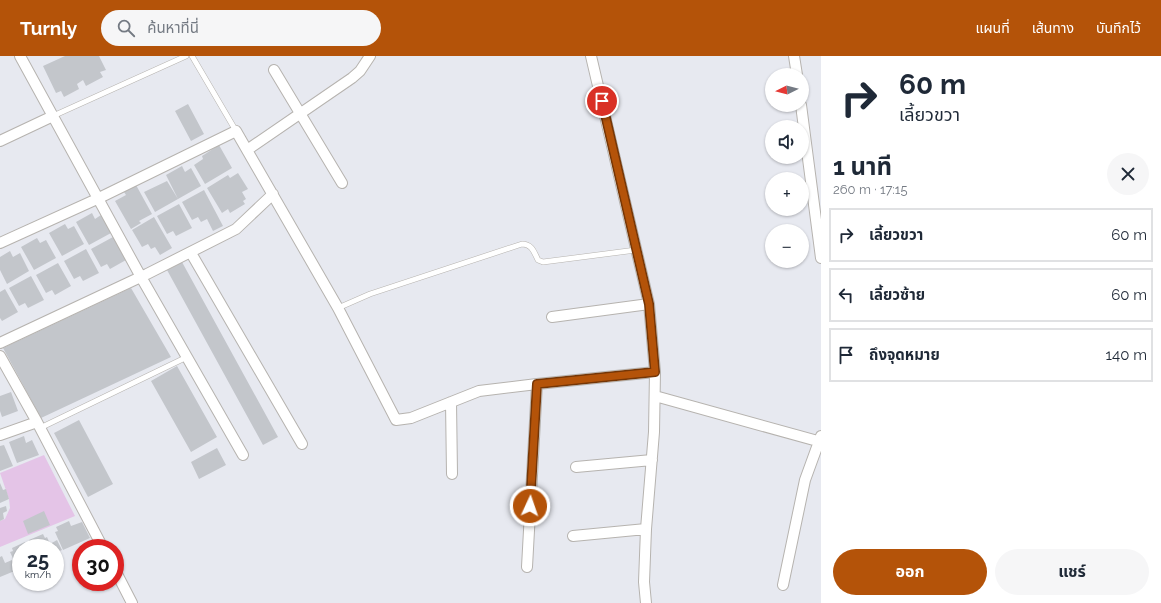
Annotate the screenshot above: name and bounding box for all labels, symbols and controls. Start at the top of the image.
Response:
search box [101,10,381,46]
text: Turnly [20,17,77,39]
icon: search [115,17,137,39]
text: ค้นหาที่นี่ [147,19,199,37]
text: แผนที่ [976,20,1010,36]
text: เส้นทาง [1032,20,1074,36]
text: บันทึกไว้ [1096,20,1141,36]
north arrow [765,68,809,112]
map controls [765,68,809,268]
text: 60 m [899,68,966,101]
icon: right [833,72,885,124]
pin [585,84,619,118]
icon: arrive [591,90,613,112]
text: เลี้ยวขวา [899,104,960,125]
button: sound [765,120,809,164]
text: 1 นาที [833,152,892,181]
button: close [1107,153,1149,195]
button: + [765,172,809,216]
text: 260 m · 17:15 [833,182,907,197]
button: − [765,224,809,268]
icon: right [835,224,857,246]
text: เลี้ยวขวา [869,226,923,244]
text: 60 m [1111,226,1147,244]
icon: left [835,284,857,306]
text: เลี้ยวซ้าย [869,286,925,304]
text: 60 m [1111,286,1147,304]
icon: arrive [835,344,857,366]
text: ถึงจุดหมาย [869,346,940,364]
text: 140 m [1106,346,1147,364]
position arrow [509,485,551,527]
speed limit sign: 30 [72,539,124,591]
text: 25 [27,548,49,572]
button: ออก [833,549,987,595]
button: แชร์ [995,549,1149,595]
text: km/h [25,569,51,580]

